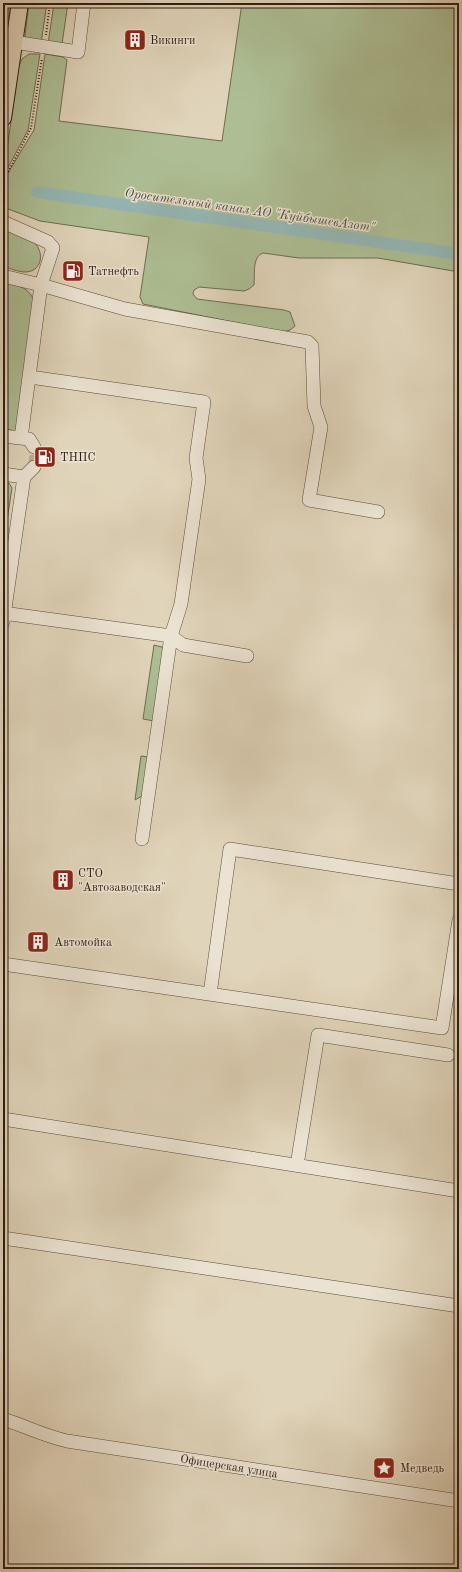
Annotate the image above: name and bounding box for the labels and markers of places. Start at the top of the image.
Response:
building icon: Викинги [122,27,148,53]
place label: Викинги [150,35,195,47]
fuel station icon: Татнефть [60,258,86,284]
place label: Татнефть [88,266,139,278]
fuel station icon: ТНПС [32,444,58,470]
place label: ТНПС [60,452,96,464]
building icon: СТО "Автозаводская" [50,867,76,893]
place label: СТО "Автозаводская" [78,868,166,894]
building icon: Автомойка [25,929,51,955]
place label: Автомойка [54,937,112,949]
place icon: Медведь [371,1455,397,1481]
place label: Медведь [400,1463,445,1475]

